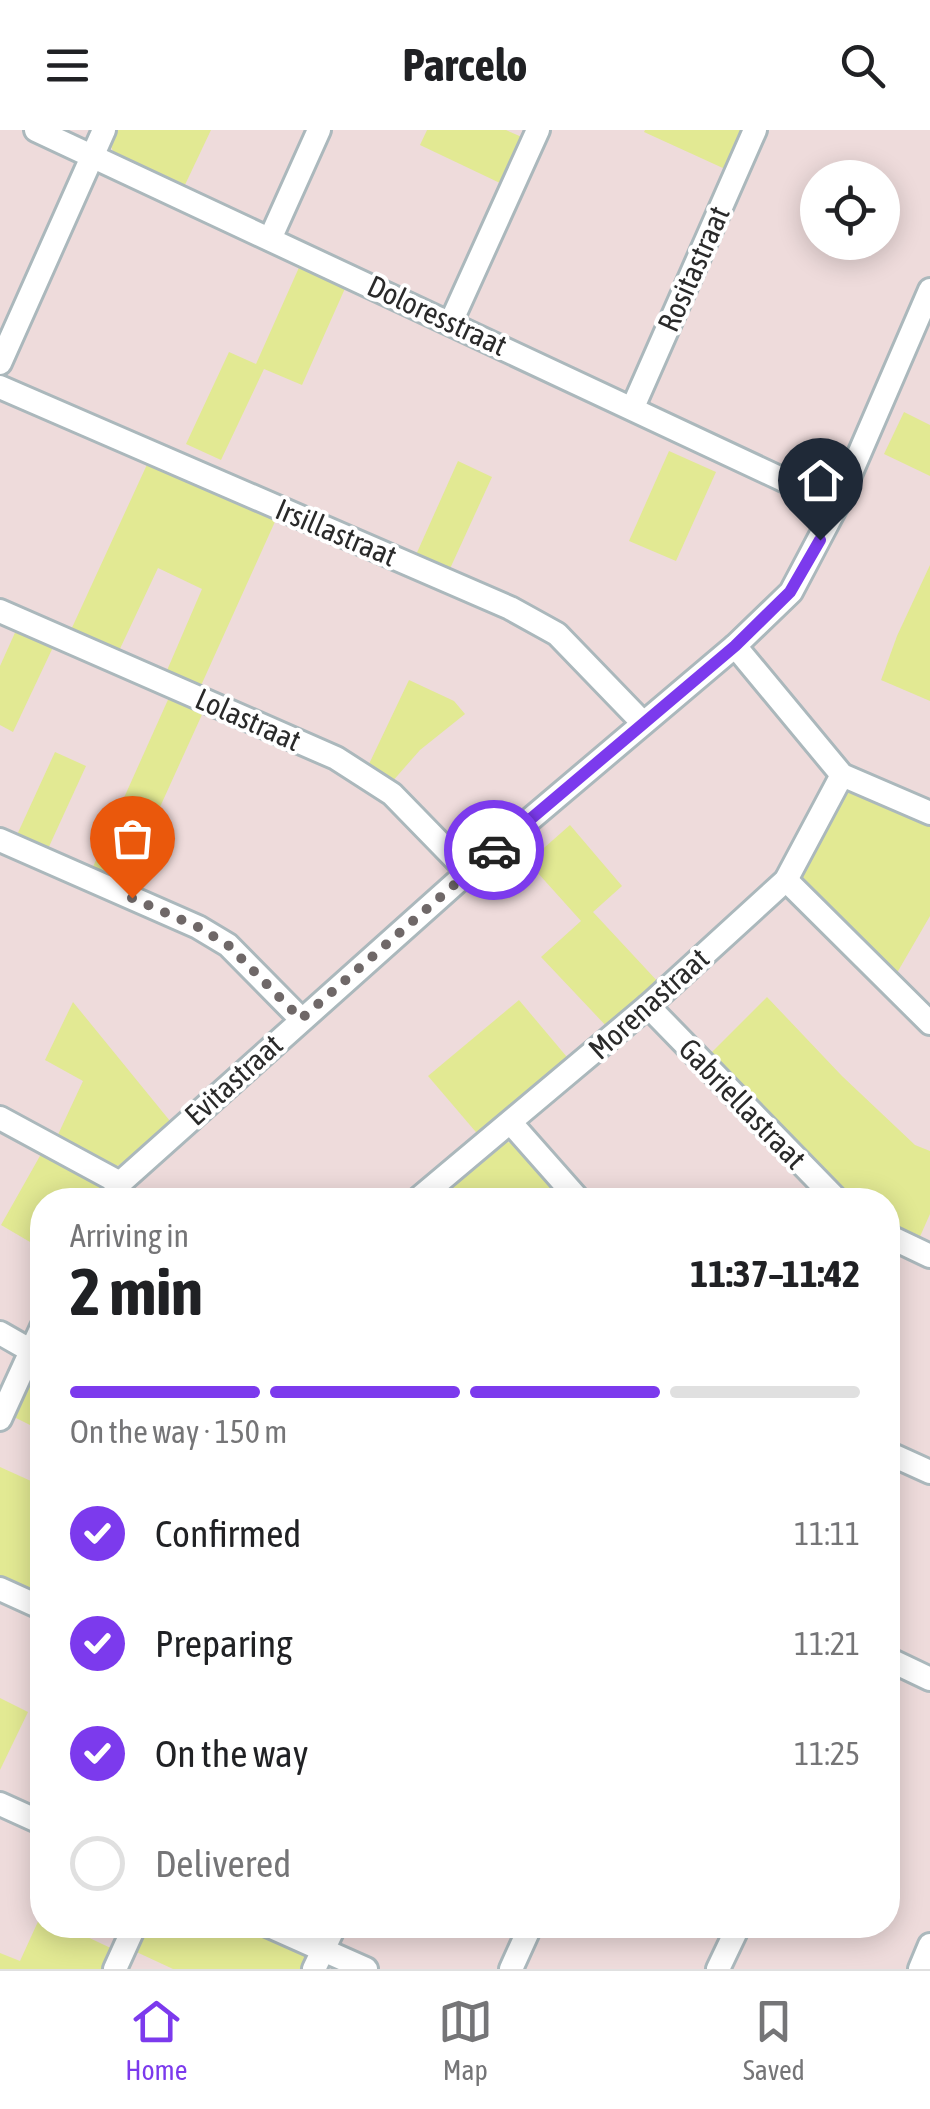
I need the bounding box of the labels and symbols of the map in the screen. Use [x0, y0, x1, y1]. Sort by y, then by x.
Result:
street label: Rositastraat [650, 201, 736, 336]
street label: Doloresstraat [362, 268, 512, 362]
pin [778, 438, 863, 541]
street label: Irsillastraat [271, 491, 402, 573]
street label: Lolastraat [190, 681, 306, 757]
pin [90, 796, 175, 899]
courier [444, 800, 544, 900]
street label: Morenastraat [582, 941, 715, 1066]
street label: Evitastraat [178, 1027, 289, 1132]
street label: Gabriellastraat [672, 1031, 813, 1175]

